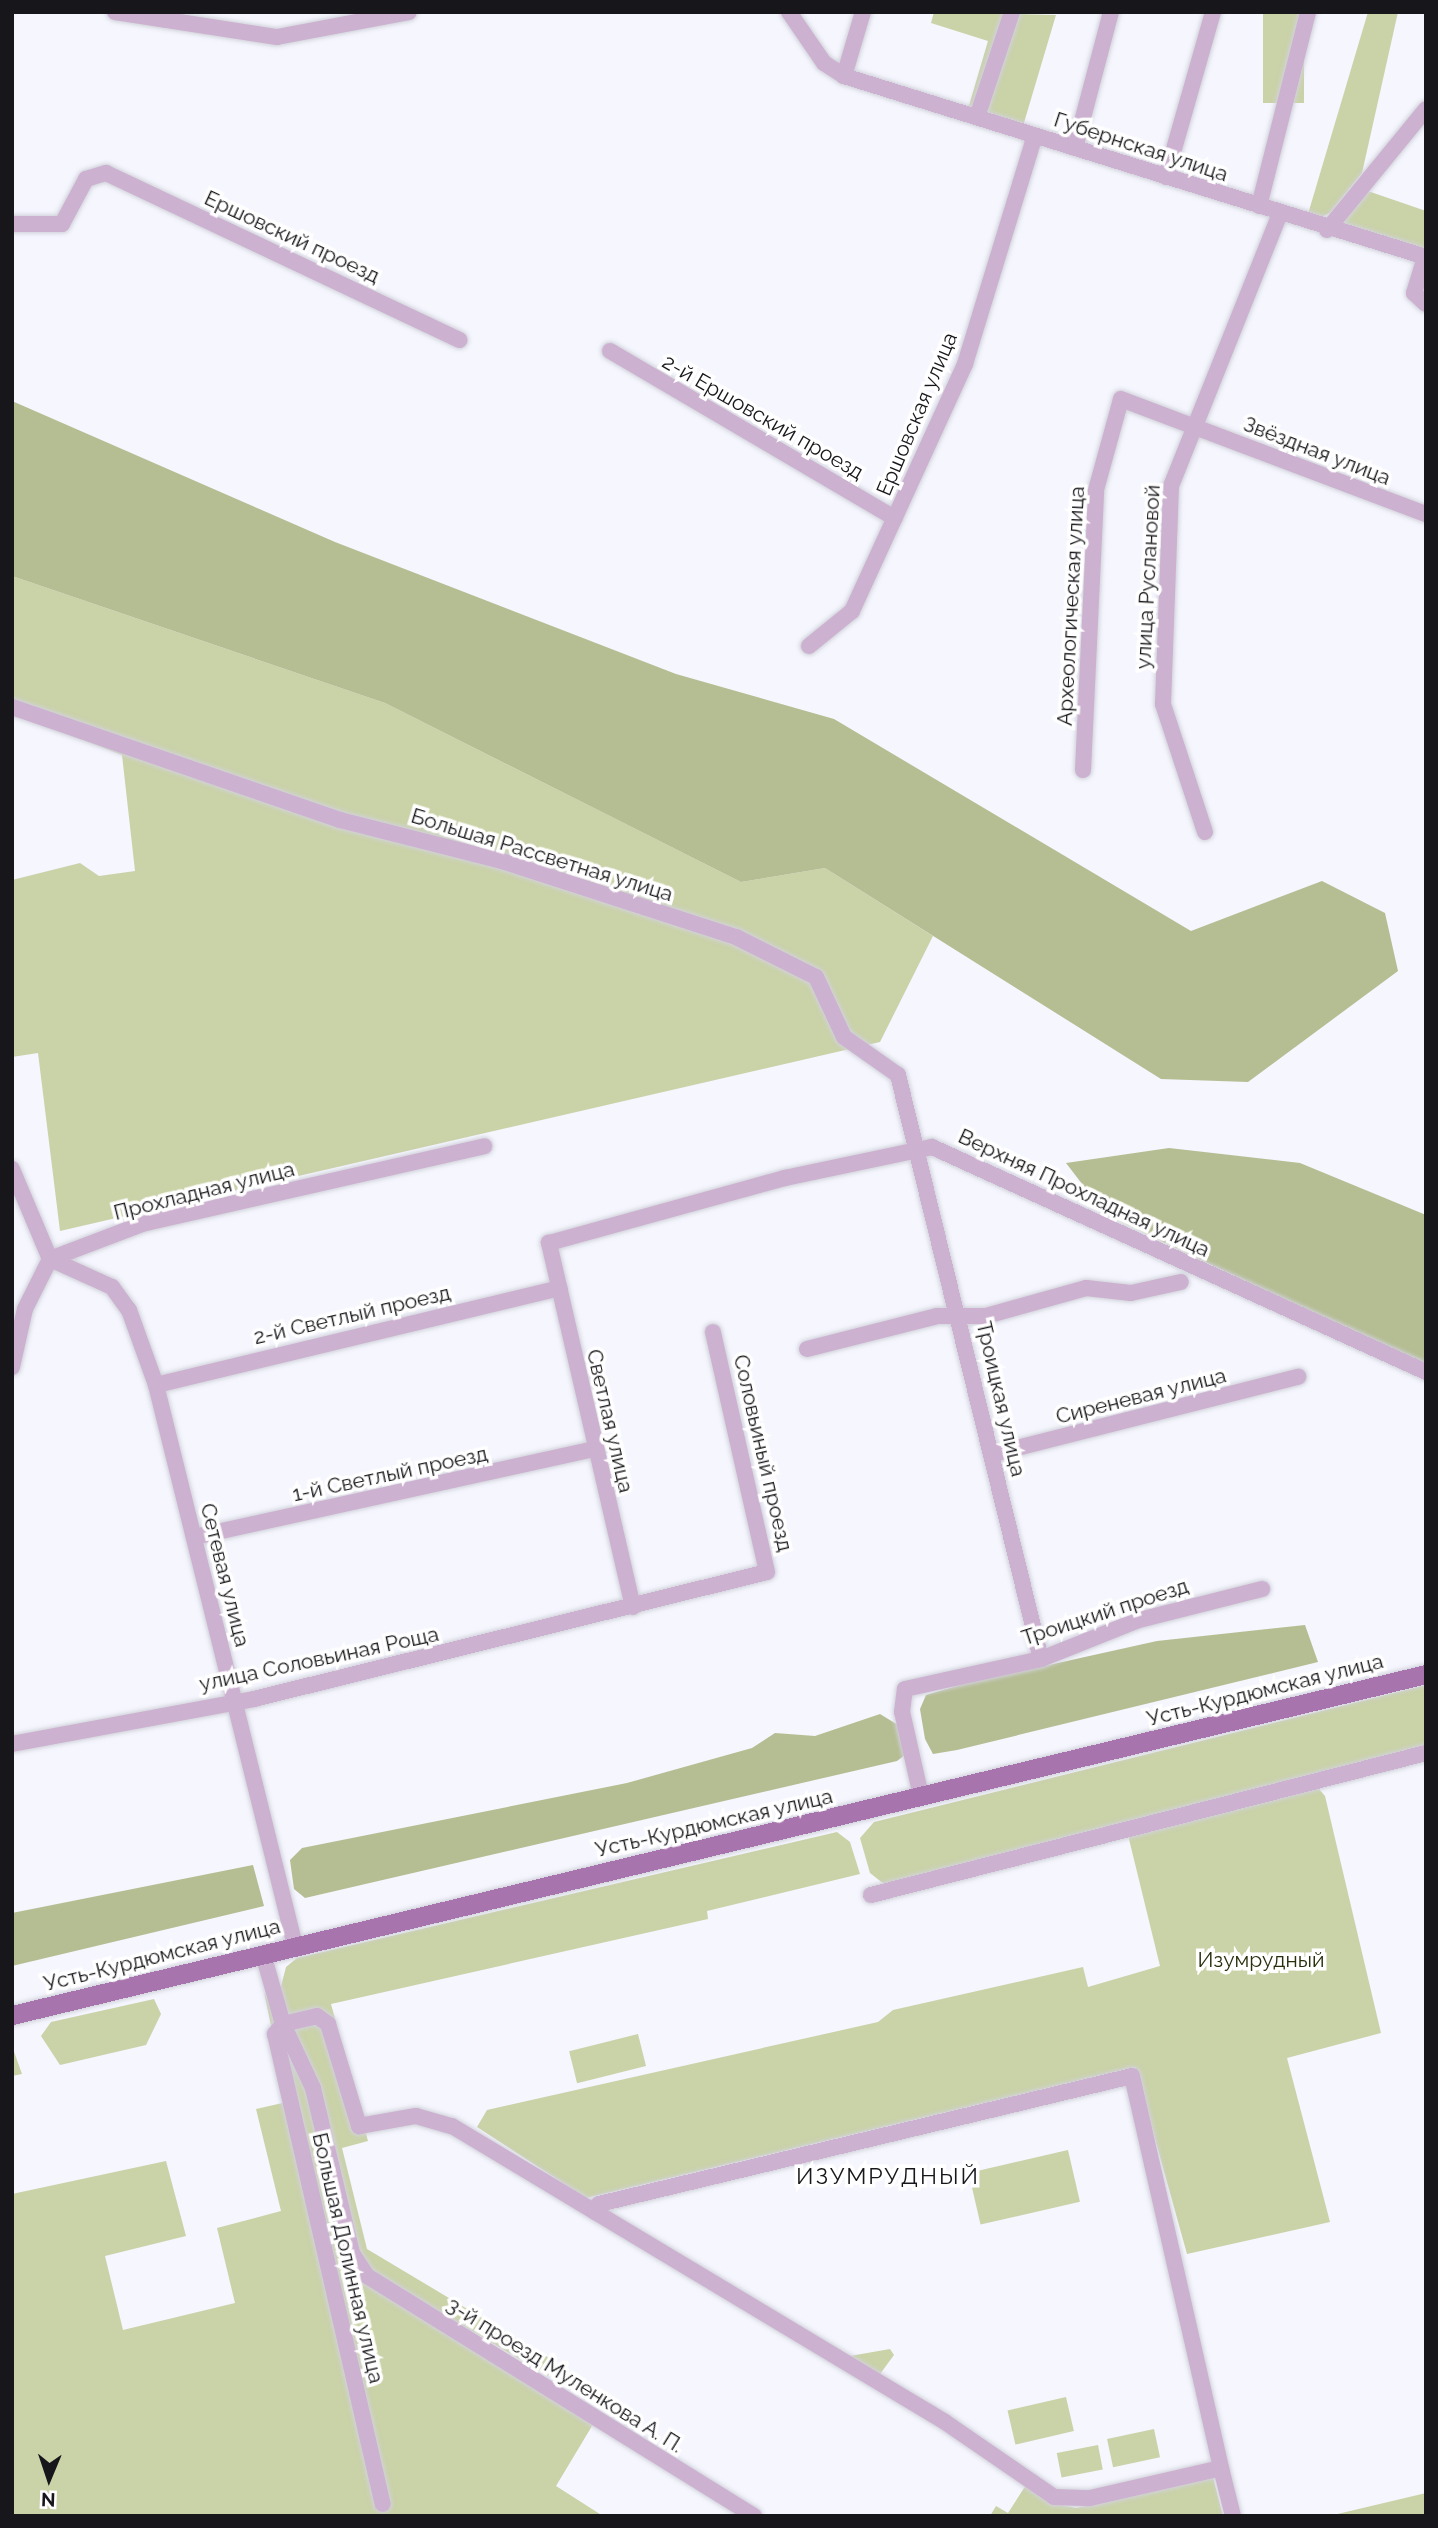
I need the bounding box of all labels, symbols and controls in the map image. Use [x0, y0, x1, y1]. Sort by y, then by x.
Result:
street label: Губернская улица [1051, 107, 1231, 187]
street label: Ершовский проезд [200, 185, 384, 289]
street label: Ершовская улица [871, 328, 963, 500]
street label: 2-й Ершовский проезд [658, 349, 868, 485]
street label: Звёздная улица [1240, 411, 1394, 491]
street label: улица Руслановой [1131, 484, 1165, 670]
street label: Археологическая улица [1052, 485, 1090, 727]
street label: Большая Рассветная улица [408, 803, 676, 907]
street label: Верхняя Прохладная улица [954, 1123, 1214, 1263]
street label: Прохладная улица [111, 1156, 297, 1226]
street label: 2-й Светлый проезд [251, 1280, 453, 1350]
street label: Троицкая улица [971, 1319, 1031, 1479]
street label: Светлая улица [581, 1347, 639, 1495]
street label: Соловьиный проезд [728, 1352, 798, 1554]
street label: Сиреневая улица [1053, 1363, 1229, 1429]
street label: 1-й Светлый проезд [290, 1441, 490, 1507]
street label: Сетевая улица [195, 1500, 255, 1650]
street label: Троицкий проезд [1018, 1573, 1192, 1651]
street label: улица Соловьиная Роща [197, 1621, 441, 1697]
street label: Усть-Курдюмская улица [1144, 1648, 1386, 1732]
street label: Усть-Курдюмская улица [593, 1783, 835, 1863]
street label: Усть-Курдюмская улица [41, 1913, 283, 1997]
park label: Изумрудный [1198, 1947, 1324, 1973]
street label: Большая Долинная улица [307, 2130, 389, 2386]
district label: ИЗУМРУДНЫЙ [797, 2162, 979, 2190]
street label: 3-й проезд Муленкова А. П. [442, 2292, 688, 2458]
north arrow [14, 2444, 84, 2514]
text: N [41, 2489, 56, 2511]

